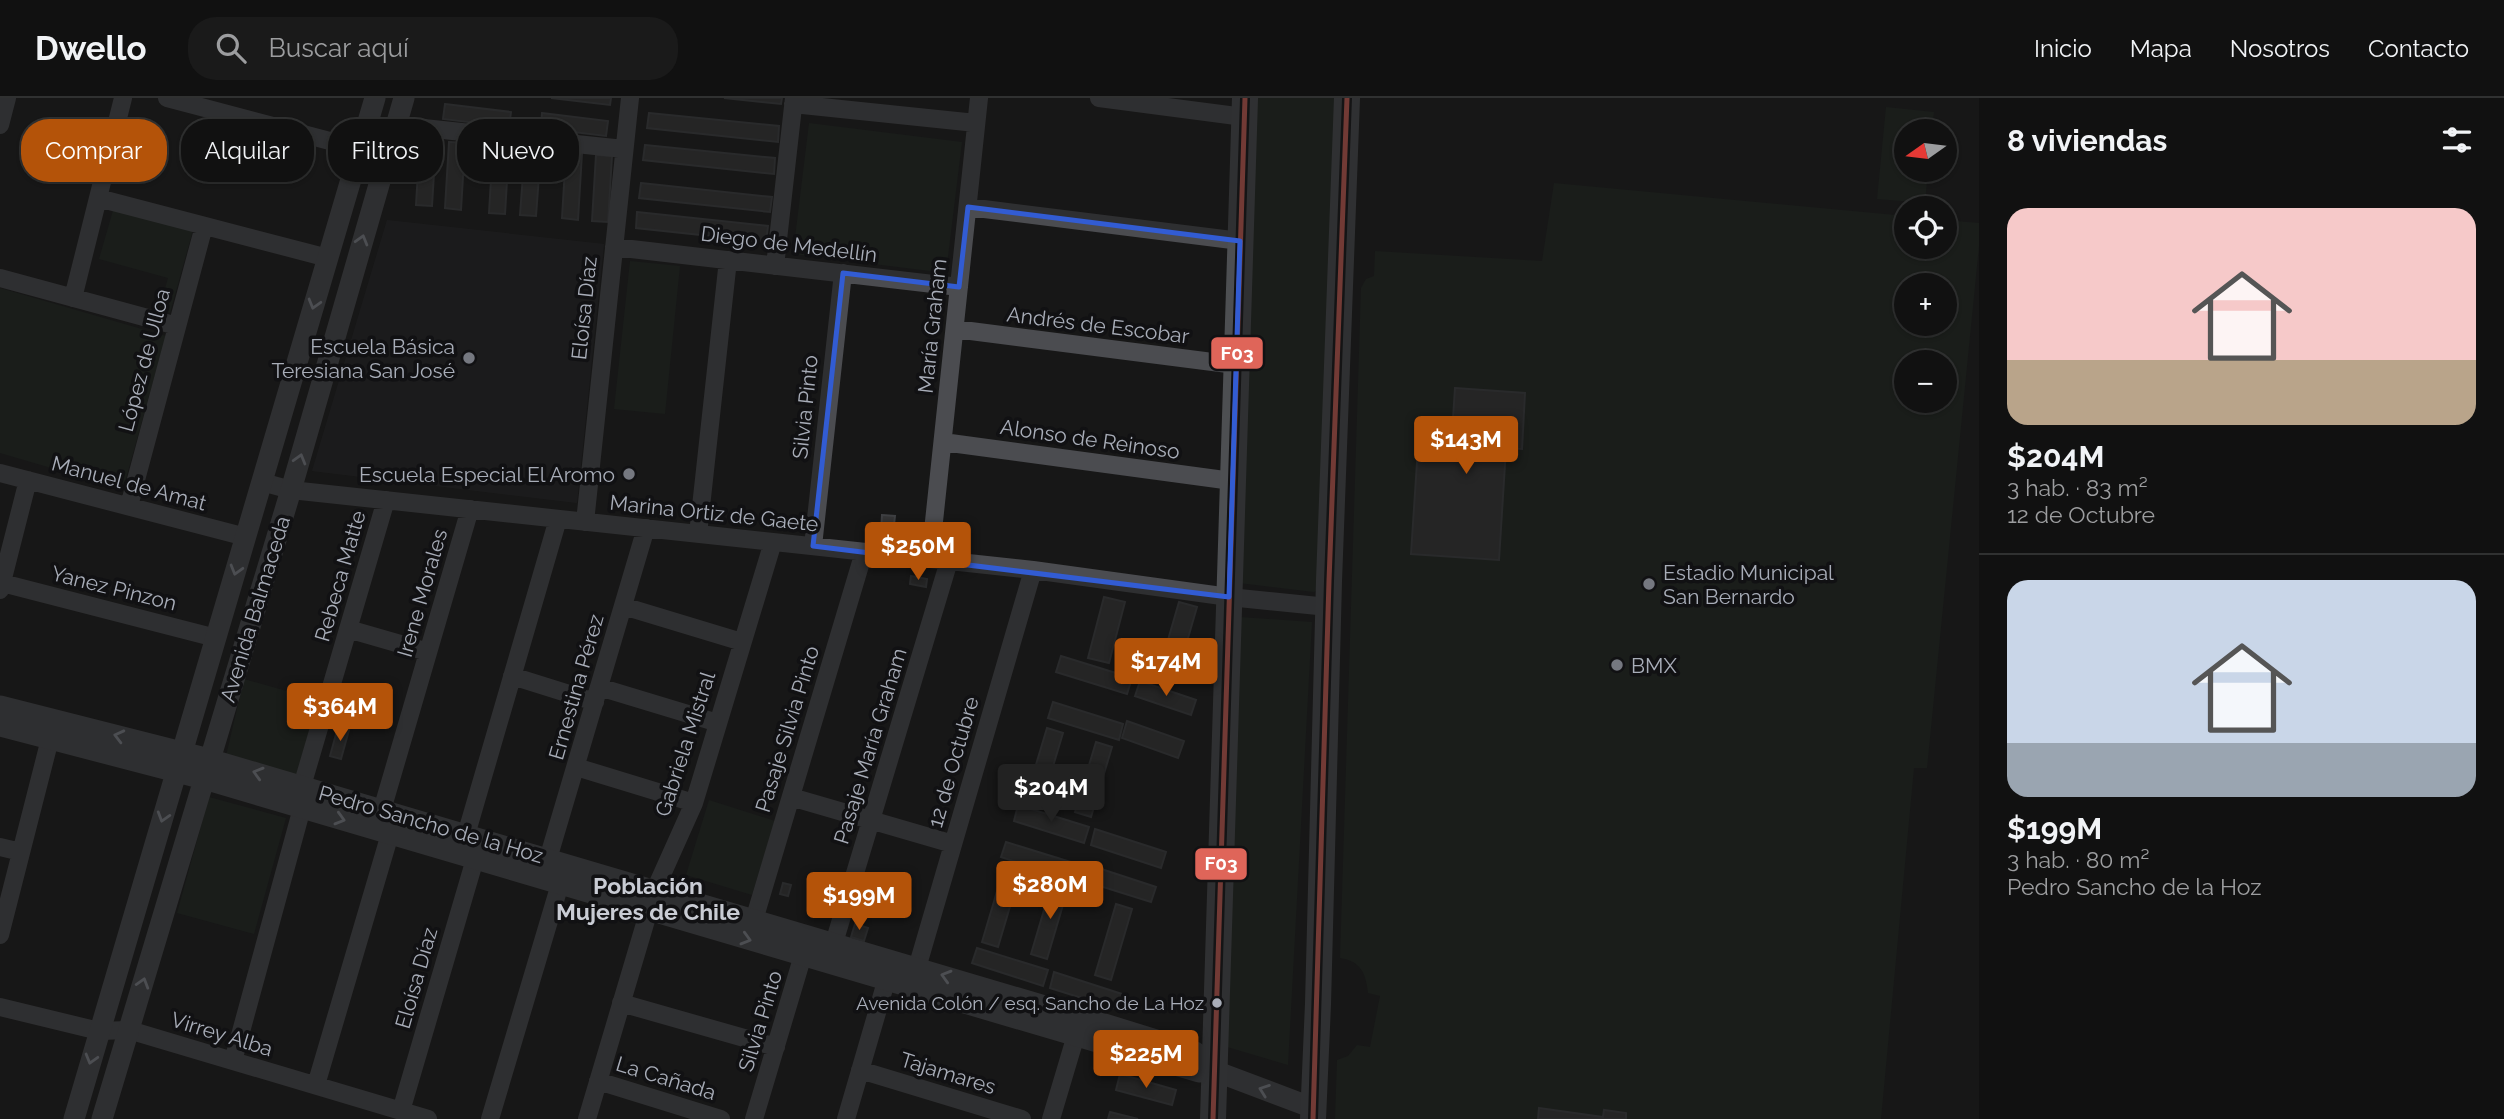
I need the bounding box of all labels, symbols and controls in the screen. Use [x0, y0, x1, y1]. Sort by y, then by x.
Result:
search box [188, 17, 678, 80]
text: Dwello [35, 29, 146, 68]
icon: search [212, 29, 250, 67]
text: Buscar aquí [268, 33, 409, 63]
text: Inicio [2034, 34, 2092, 63]
text: Mapa [2130, 34, 2192, 63]
text: Nosotros [2230, 34, 2330, 63]
text: Contacto [2368, 34, 2469, 63]
chip: Comprar [21, 119, 167, 182]
chip: Alquilar [181, 119, 314, 182]
chip: Filtros [328, 119, 443, 182]
chip: Nuevo [457, 119, 579, 182]
north arrow [1894, 119, 1956, 182]
map controls [1894, 119, 1957, 413]
icon: filters [2438, 121, 2476, 159]
text: 8 viviendas [2007, 123, 2167, 158]
button: locate [1894, 196, 1957, 259]
street label: Diego de Medellín [699, 221, 879, 267]
one-way arrow [354, 234, 369, 246]
icon: home [2179, 253, 2305, 379]
street label: Eloísa Díaz [566, 255, 602, 361]
street label: María Graham [912, 257, 952, 395]
button: + [1894, 273, 1957, 336]
street label: López de Ulloa [113, 286, 175, 434]
one-way arrow [308, 298, 323, 310]
street label: Andrés de Escobar [1005, 301, 1191, 349]
place label: Escuela Básica Teresiana San José [272, 334, 455, 383]
line badge: F03 [1210, 336, 1264, 370]
text: F03 [1220, 342, 1254, 364]
marker: Escuela Básica Teresiana San José [461, 350, 477, 366]
button: − [1894, 350, 1957, 413]
street label: Silvia Pinto [787, 354, 823, 460]
street label: Alonso de Reinoso [999, 414, 1181, 464]
pin: $143M [1417, 416, 1515, 476]
text: $143M [1430, 425, 1502, 452]
text: $204M [2007, 439, 2104, 474]
street label: Manuel de Amat [49, 450, 209, 516]
one-way arrow [291, 453, 306, 465]
place label: Escuela Especial El Aromo [359, 462, 615, 487]
marker: Escuela Especial El Aromo [621, 466, 637, 482]
text: 3 hab. · 83 m² [2007, 474, 2148, 501]
street label: Marina Ortiz de Gaete [608, 490, 820, 536]
text: 12 de Octubre [2007, 501, 2155, 528]
street label: Rebeca Matte [309, 508, 371, 644]
street label: Avenida Balmaceda [215, 513, 295, 705]
pin: $250M [869, 522, 967, 582]
street label: Irene Morales [392, 526, 452, 660]
text: $250M [881, 531, 955, 558]
street label: Yanez Pinzon [49, 560, 179, 616]
place label: Estadio Municipal San Bernardo [1663, 560, 1834, 609]
one-way arrow [229, 563, 244, 575]
marker: Estadio Municipal San Bernardo [1641, 576, 1657, 592]
street label: Ernestina Pérez [543, 611, 609, 763]
icon: home [2179, 625, 2305, 751]
pin: $174M [1117, 638, 1215, 698]
street label: Pasaje Silvia Pinto [750, 643, 824, 815]
street label: Pasaje María Graham [828, 645, 912, 847]
text: $174M [1131, 647, 1201, 674]
place label: BMX [1631, 653, 1677, 678]
marker: BMX [1609, 657, 1625, 673]
street label: Gabriela Mistral [650, 668, 720, 820]
pin: $364M [291, 684, 389, 743]
text: $364M [303, 692, 377, 719]
street label: 12 de Octubre [922, 694, 984, 830]
one-way arrow [113, 730, 125, 744]
pin: $204M [1002, 764, 1100, 824]
one-way arrow [252, 767, 264, 782]
text: $204M [1014, 773, 1088, 800]
street label: Pedro Sancho de la Hoz [316, 780, 546, 868]
one-way arrow [333, 810, 345, 825]
one-way arrow [156, 811, 171, 823]
text: $199M [2007, 811, 2102, 846]
text: 3 hab. · 80 m² [2007, 846, 2149, 873]
line badge: F03 [1194, 847, 1248, 881]
text: F03 [1204, 852, 1238, 874]
pin: $280M [1001, 862, 1099, 921]
text: $280M [1012, 870, 1088, 897]
district label: Población Mujeres de Chile [556, 872, 740, 925]
pin: $199M [810, 872, 908, 932]
text: Pedro Sancho de la Hoz [2007, 873, 2262, 900]
text: $199M [823, 881, 895, 908]
street label: Eloísa Díaz [390, 925, 442, 1031]
one-way arrow [740, 930, 752, 945]
street label: Silvia Pinto [733, 967, 787, 1075]
one-way arrow [940, 970, 952, 985]
one-way arrow [134, 978, 149, 990]
place label: Avenida Colón / esq. Sancho de La Hoz [856, 992, 1204, 1014]
marker: Avenida Colón / esq. Sancho de La Hoz [1210, 996, 1224, 1010]
street label: Virrey Alba [168, 1007, 276, 1061]
pin: $225M [1097, 1030, 1195, 1090]
text: $225M [1109, 1039, 1183, 1066]
street label: Tajamares [897, 1047, 999, 1099]
street label: La Cañada [613, 1051, 719, 1105]
one-way arrow [85, 1052, 100, 1064]
one-way arrow [1258, 1084, 1270, 1098]

